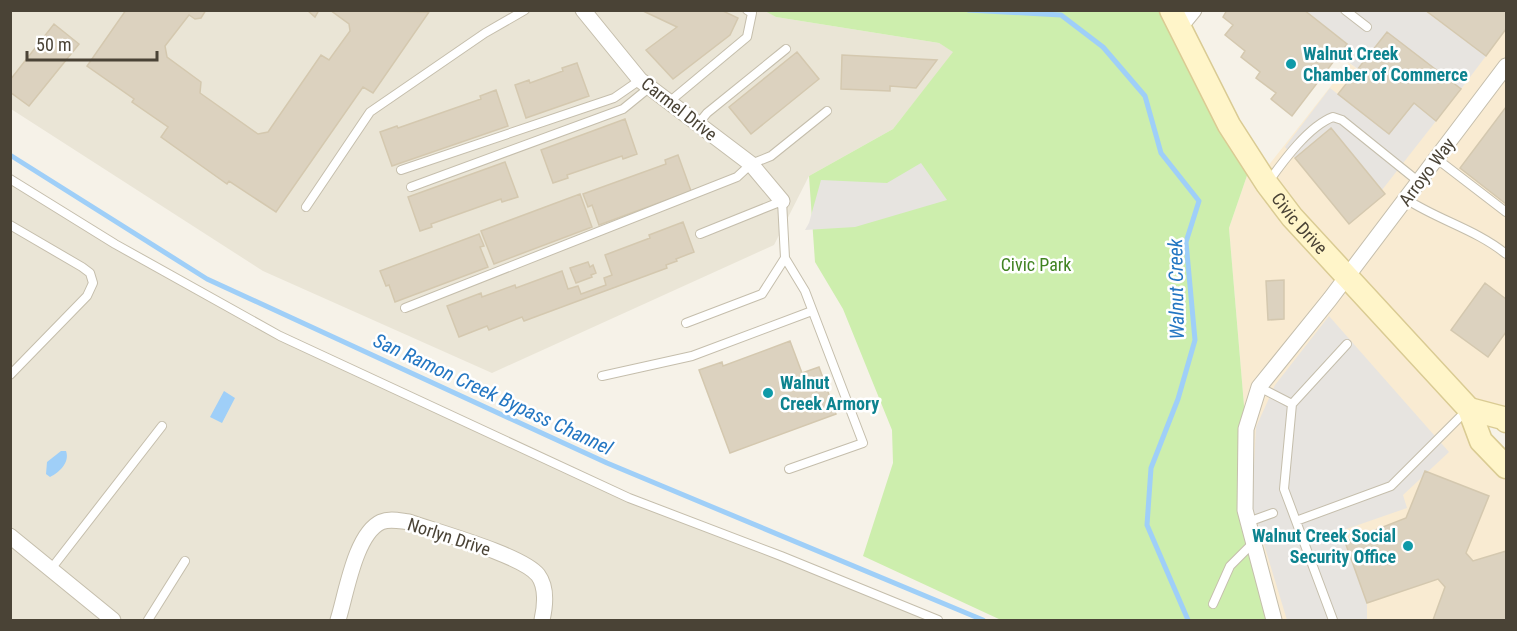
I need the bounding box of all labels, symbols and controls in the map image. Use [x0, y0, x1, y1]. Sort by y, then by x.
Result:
scale bar [27, 24, 158, 62]
text: 50 m [36, 34, 71, 55]
place label: Walnut Creek Chamber of Commerce [1303, 43, 1468, 85]
marker: Walnut Creek Chamber of Commerce [1284, 57, 1298, 71]
street label: Carmel Drive [637, 72, 721, 145]
street label: Arroyo Way [1394, 133, 1459, 210]
street label: Civic Drive [1267, 188, 1332, 258]
water label: Walnut Creek [1163, 237, 1189, 340]
park label: Civic Park [1001, 254, 1071, 275]
water label: San Ramon Creek Bypass Channel [370, 328, 617, 460]
place label: Walnut Creek Armory [780, 372, 879, 414]
marker: Walnut Creek Armory [761, 386, 775, 400]
street label: Norlyn Drive [405, 513, 493, 560]
place label: Walnut Creek Social Security Office [1252, 525, 1396, 567]
marker: Walnut Creek Social Security Office [1401, 539, 1415, 553]

